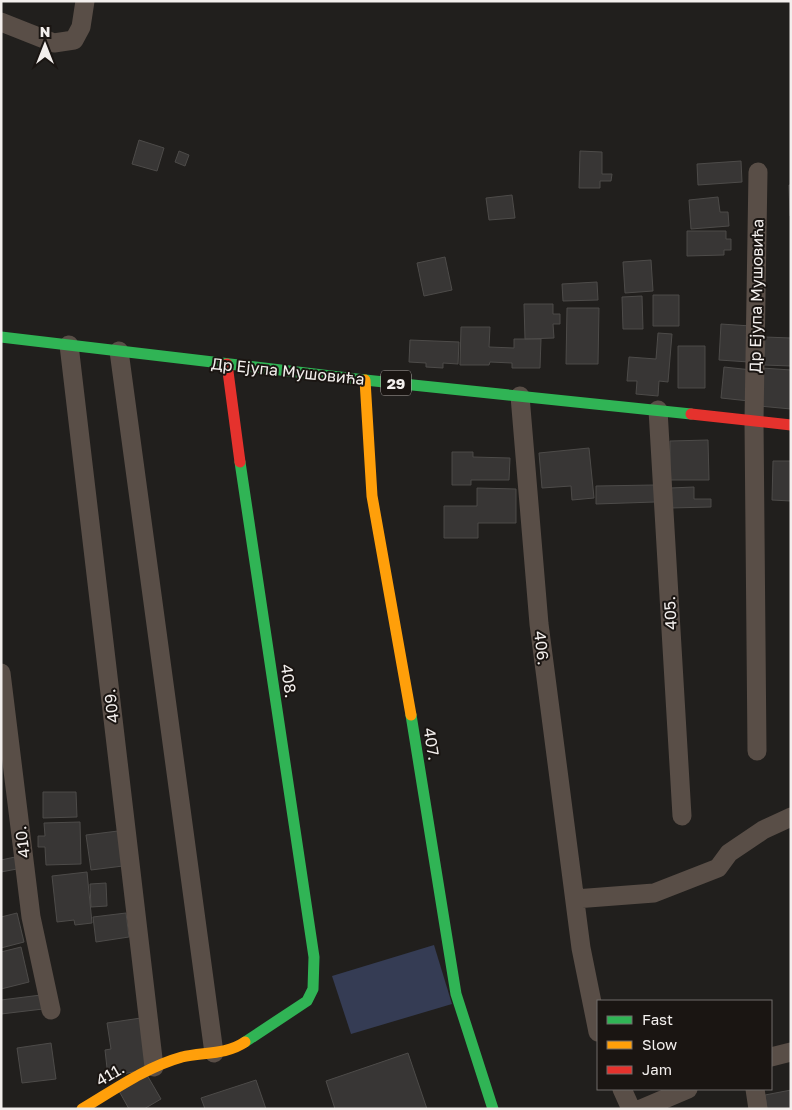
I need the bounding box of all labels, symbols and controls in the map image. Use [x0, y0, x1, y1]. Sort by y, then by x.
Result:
north arrow [20, 20, 70, 70]
text: N [40, 23, 50, 40]
street label: Др Ејупа Мушовића [745, 219, 767, 373]
street label: Др Ејупа Мушовића [210, 353, 366, 389]
road number: 29 [381, 370, 411, 396]
street label: 405. [659, 596, 681, 630]
street label: 406. [530, 630, 554, 666]
street label: 408. [277, 663, 301, 699]
street label: 409. [99, 688, 123, 724]
street label: 407. [420, 726, 444, 762]
street label: 410. [10, 825, 34, 859]
legend [597, 1000, 772, 1090]
text: Fast [642, 1010, 673, 1028]
text: Slow [642, 1035, 677, 1053]
street label: 411. [92, 1058, 128, 1090]
text: Jam [642, 1060, 672, 1078]

